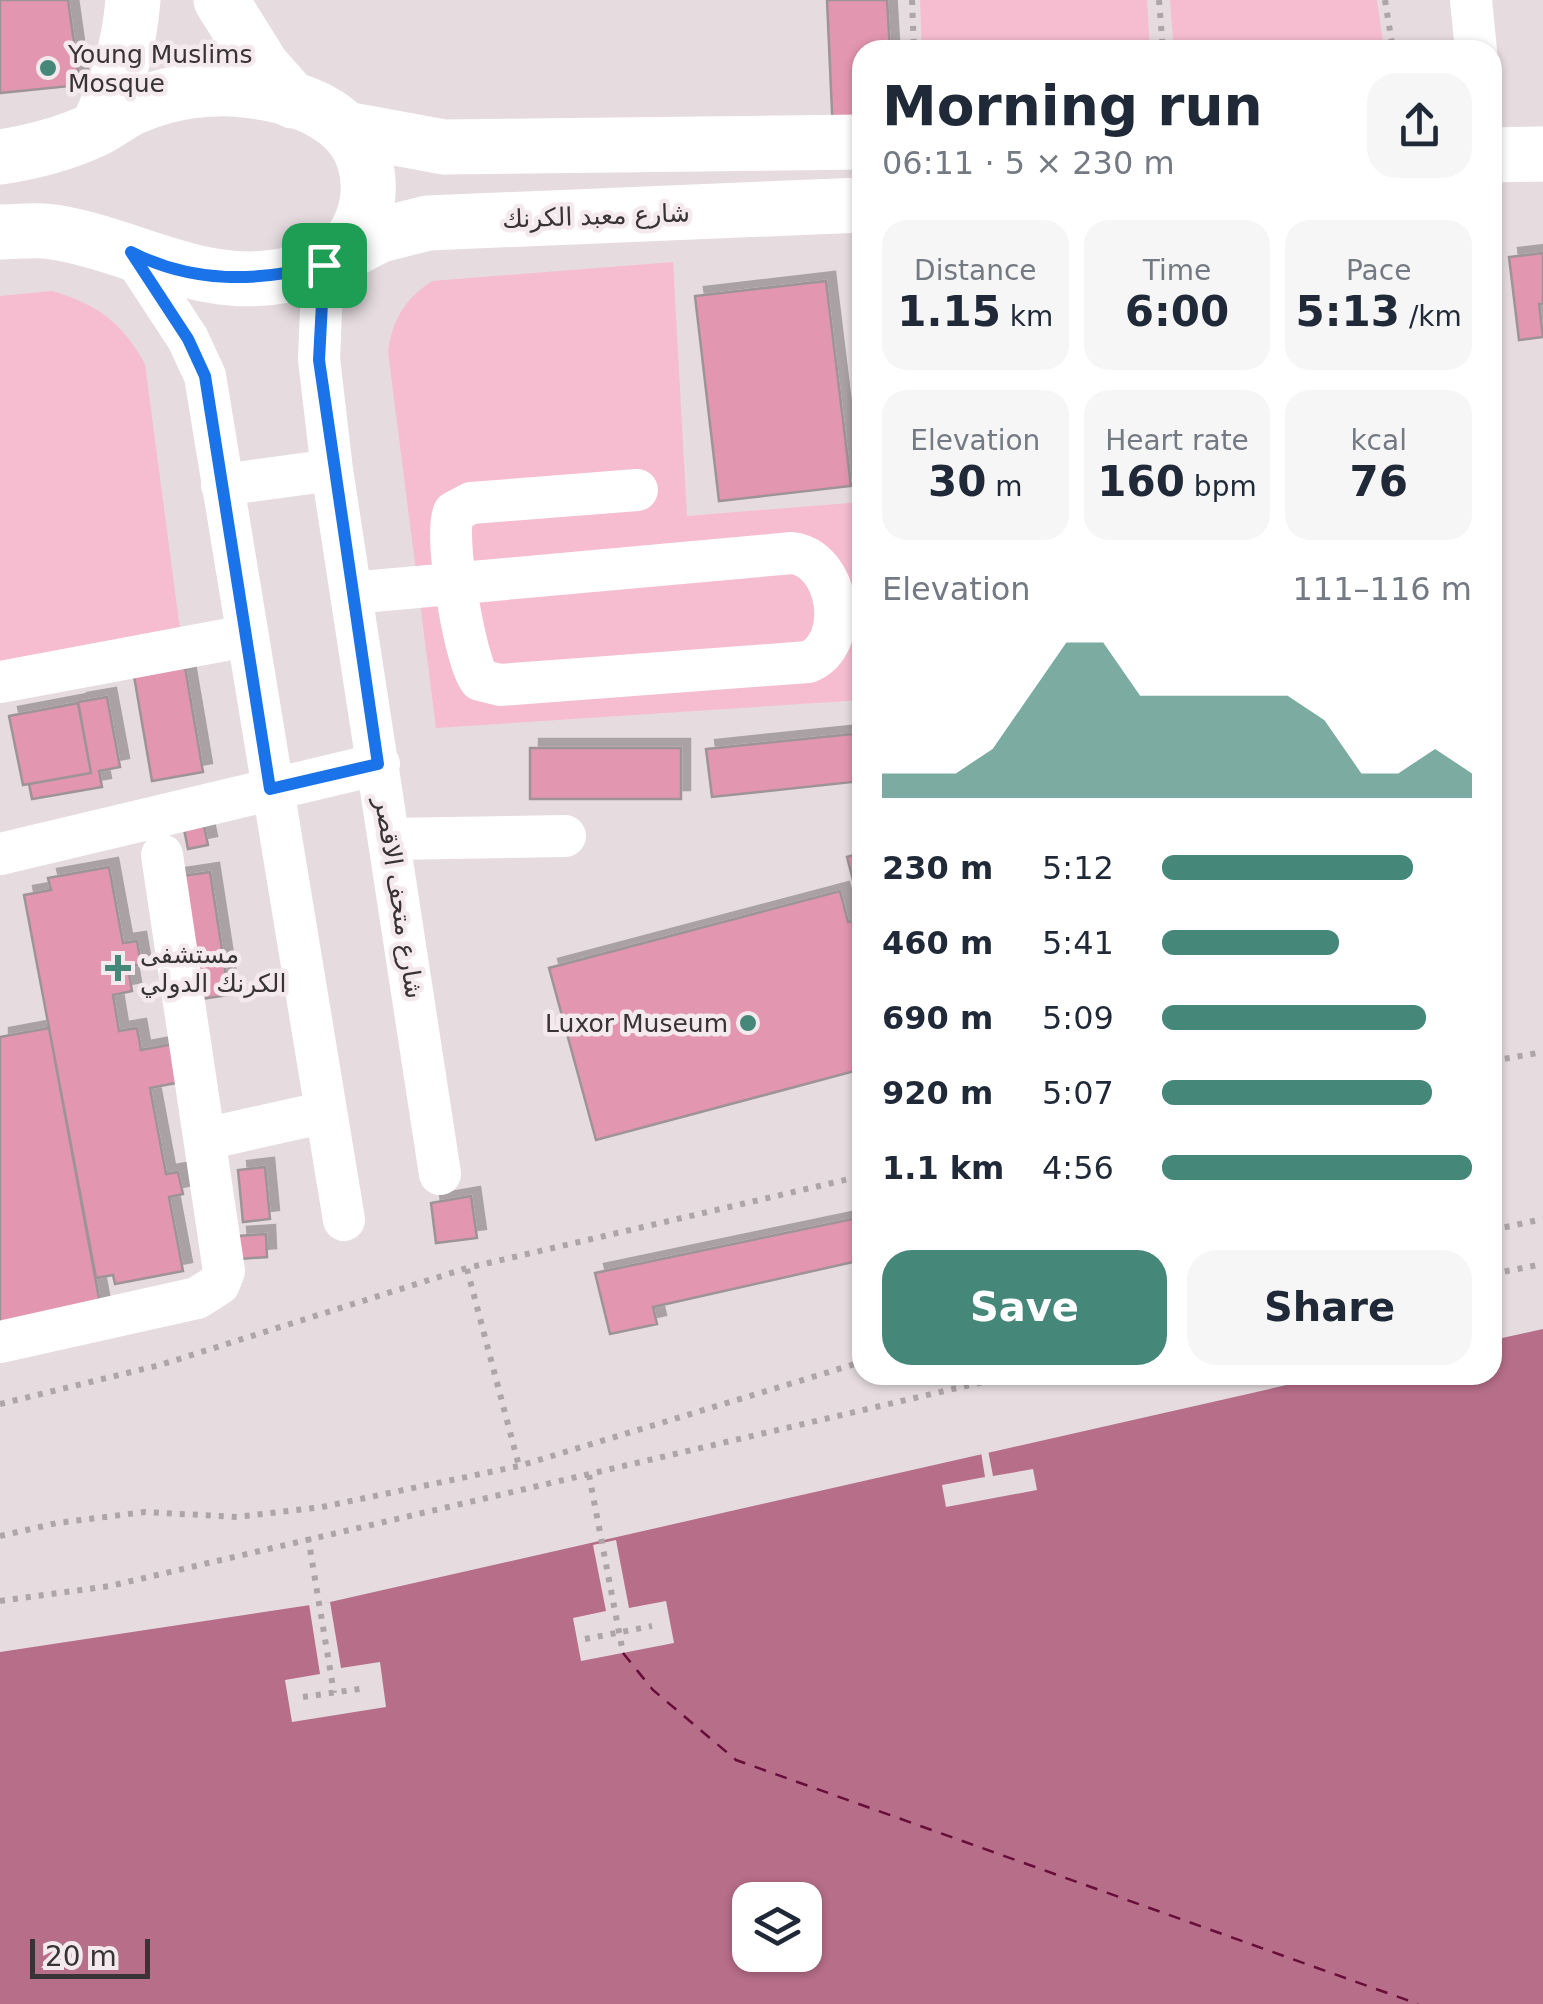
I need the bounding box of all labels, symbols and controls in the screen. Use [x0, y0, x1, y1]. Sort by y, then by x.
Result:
place label: Young Muslims Mosque [67, 40, 252, 98]
marker: Young Muslims Mosque [37, 57, 59, 79]
button: share [1367, 73, 1472, 178]
text: Morning run [882, 74, 1263, 138]
text: 06:11 · 5 × 230 m [882, 144, 1175, 182]
street label: شارع معبد الكرنك [502, 198, 690, 234]
pin [282, 223, 367, 308]
icon: arrive [297, 238, 352, 293]
text: Distance [914, 254, 1037, 287]
text: Time [1143, 254, 1211, 287]
text: Pace [1346, 254, 1411, 287]
text: 1.15 [897, 287, 1001, 336]
text: 6:00 [1125, 287, 1229, 336]
text: 5:13 [1296, 287, 1400, 336]
text: km [1001, 300, 1053, 333]
text: /km [1400, 300, 1462, 333]
text: Elevation [910, 424, 1040, 457]
text: Heart rate [1105, 424, 1249, 457]
text: kcal [1350, 424, 1407, 457]
text: 30 [928, 457, 986, 506]
text: 160 [1097, 457, 1185, 506]
text: 76 [1349, 457, 1408, 506]
text: m [986, 470, 1023, 503]
text: bpm [1185, 470, 1257, 503]
text: Elevation [882, 570, 1031, 608]
text: 111–116 m [1293, 570, 1472, 608]
street label: شارع متحف الاقصر [368, 793, 429, 1001]
text: 230 m [882, 849, 993, 887]
text: 5:12 [1042, 849, 1114, 887]
text: 460 m [882, 924, 993, 962]
text: 5:41 [1042, 924, 1114, 962]
place label: مستشفى الكرنك الدولي [140, 940, 286, 999]
marker: مستشفى الكرنك الدولي [105, 955, 131, 981]
text: 690 m [882, 999, 993, 1037]
text: 5:09 [1042, 999, 1114, 1037]
place label: Luxor Museum [545, 1009, 728, 1038]
marker: Luxor Museum [737, 1012, 759, 1034]
text: 920 m [882, 1074, 993, 1112]
text: 5:07 [1042, 1074, 1114, 1112]
text: 1.1 km [882, 1149, 1004, 1187]
text: 4:56 [1042, 1149, 1114, 1187]
button: Save [882, 1250, 1167, 1365]
button: Share [1187, 1250, 1472, 1365]
map controls [732, 1882, 822, 1972]
button: layers [732, 1882, 822, 1972]
scale bar [30, 1934, 150, 1978]
text: 20 m [45, 1940, 117, 1973]

